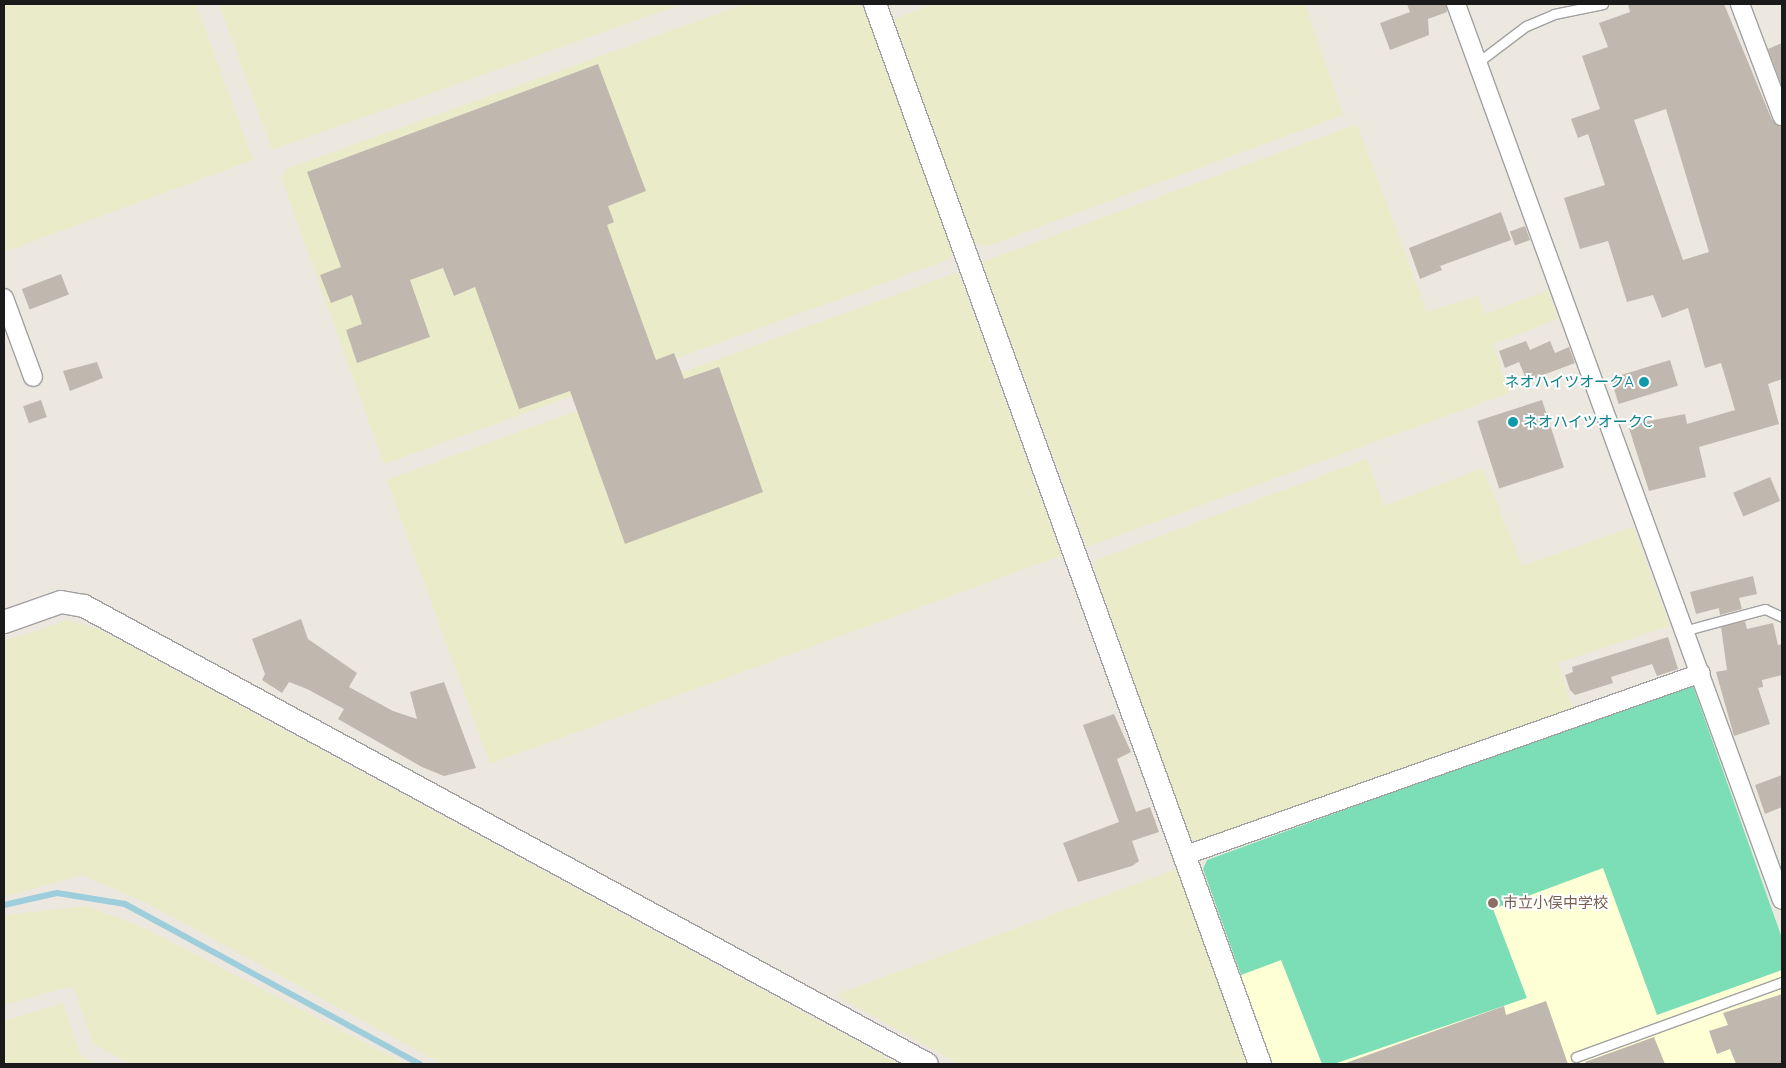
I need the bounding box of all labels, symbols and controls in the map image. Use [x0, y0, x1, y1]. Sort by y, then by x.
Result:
place label: ネオハイツオークA [1504, 373, 1634, 391]
marker: ネオハイツオークA [1638, 376, 1650, 388]
place label: ネオハイツオークC [1523, 413, 1653, 431]
marker: ネオハイツオークC [1507, 416, 1519, 428]
place label: 市立小俣中学校 [1503, 894, 1608, 912]
marker: 市立小俣中学校 [1487, 897, 1499, 909]

